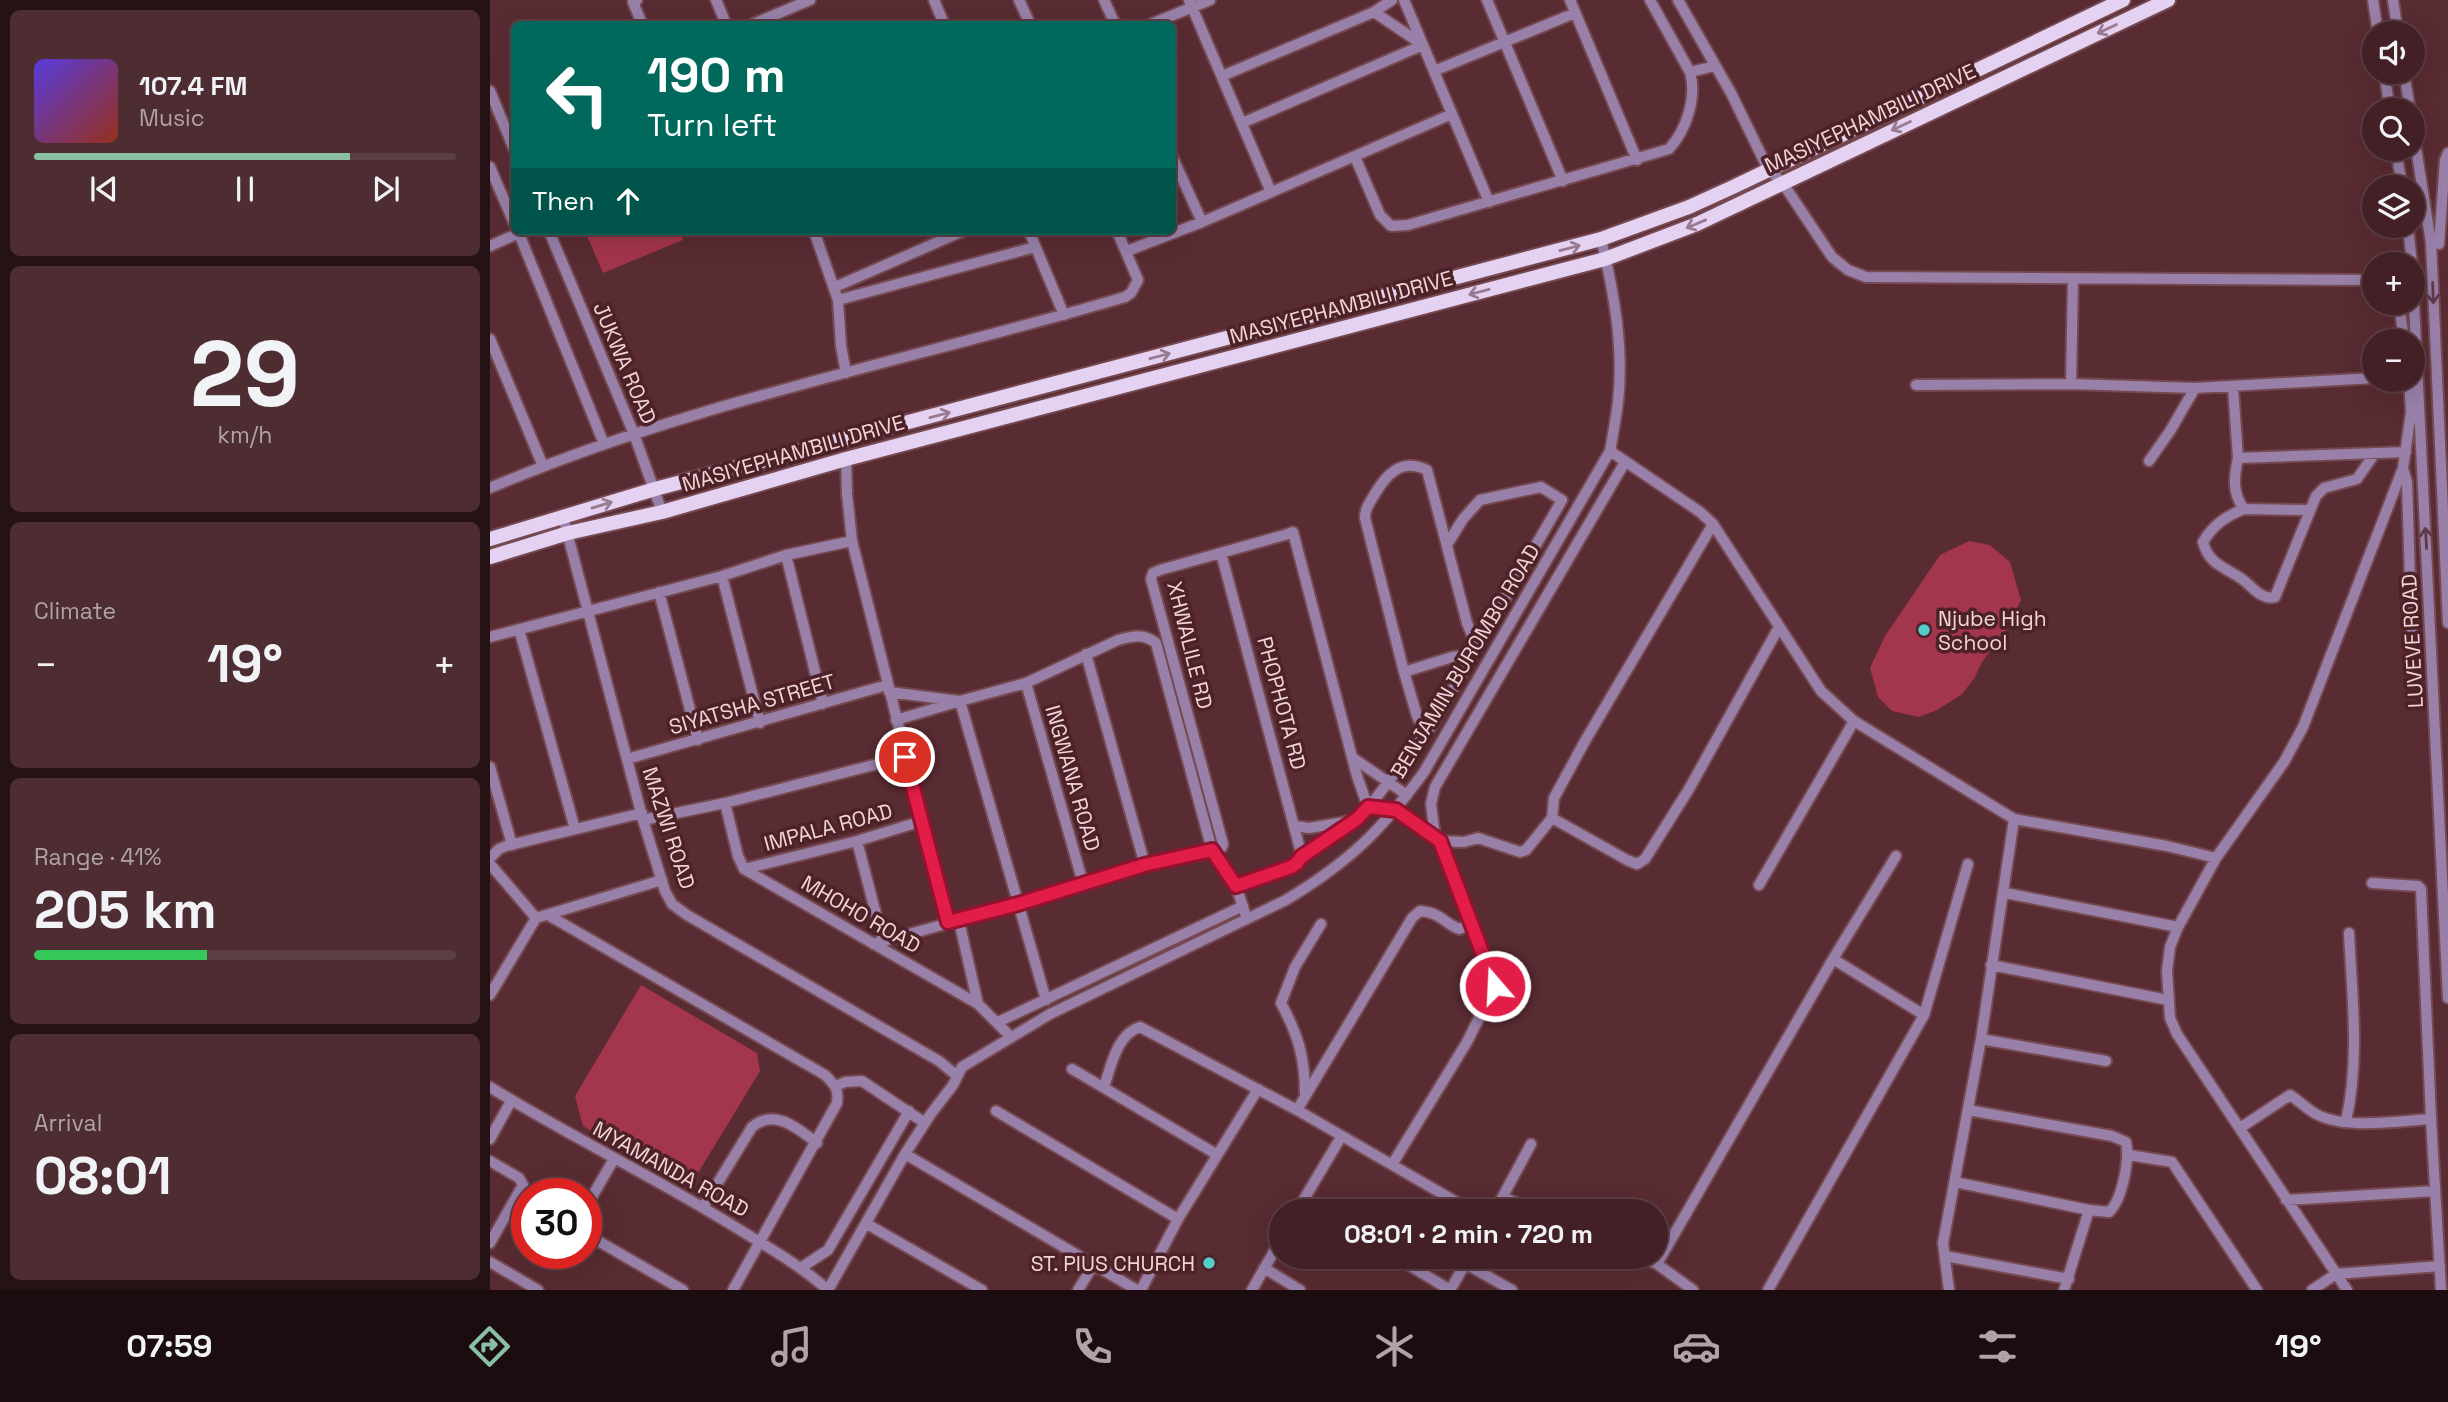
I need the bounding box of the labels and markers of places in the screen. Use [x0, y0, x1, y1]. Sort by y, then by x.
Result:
place label: Njube High School [1938, 605, 2047, 656]
marker: Njube High School [1916, 622, 1932, 638]
pin [875, 727, 935, 787]
place label: ST. PIUS CHURCH [1031, 1250, 1195, 1277]
marker: ST. PIUS CHURCH [1201, 1255, 1217, 1271]

